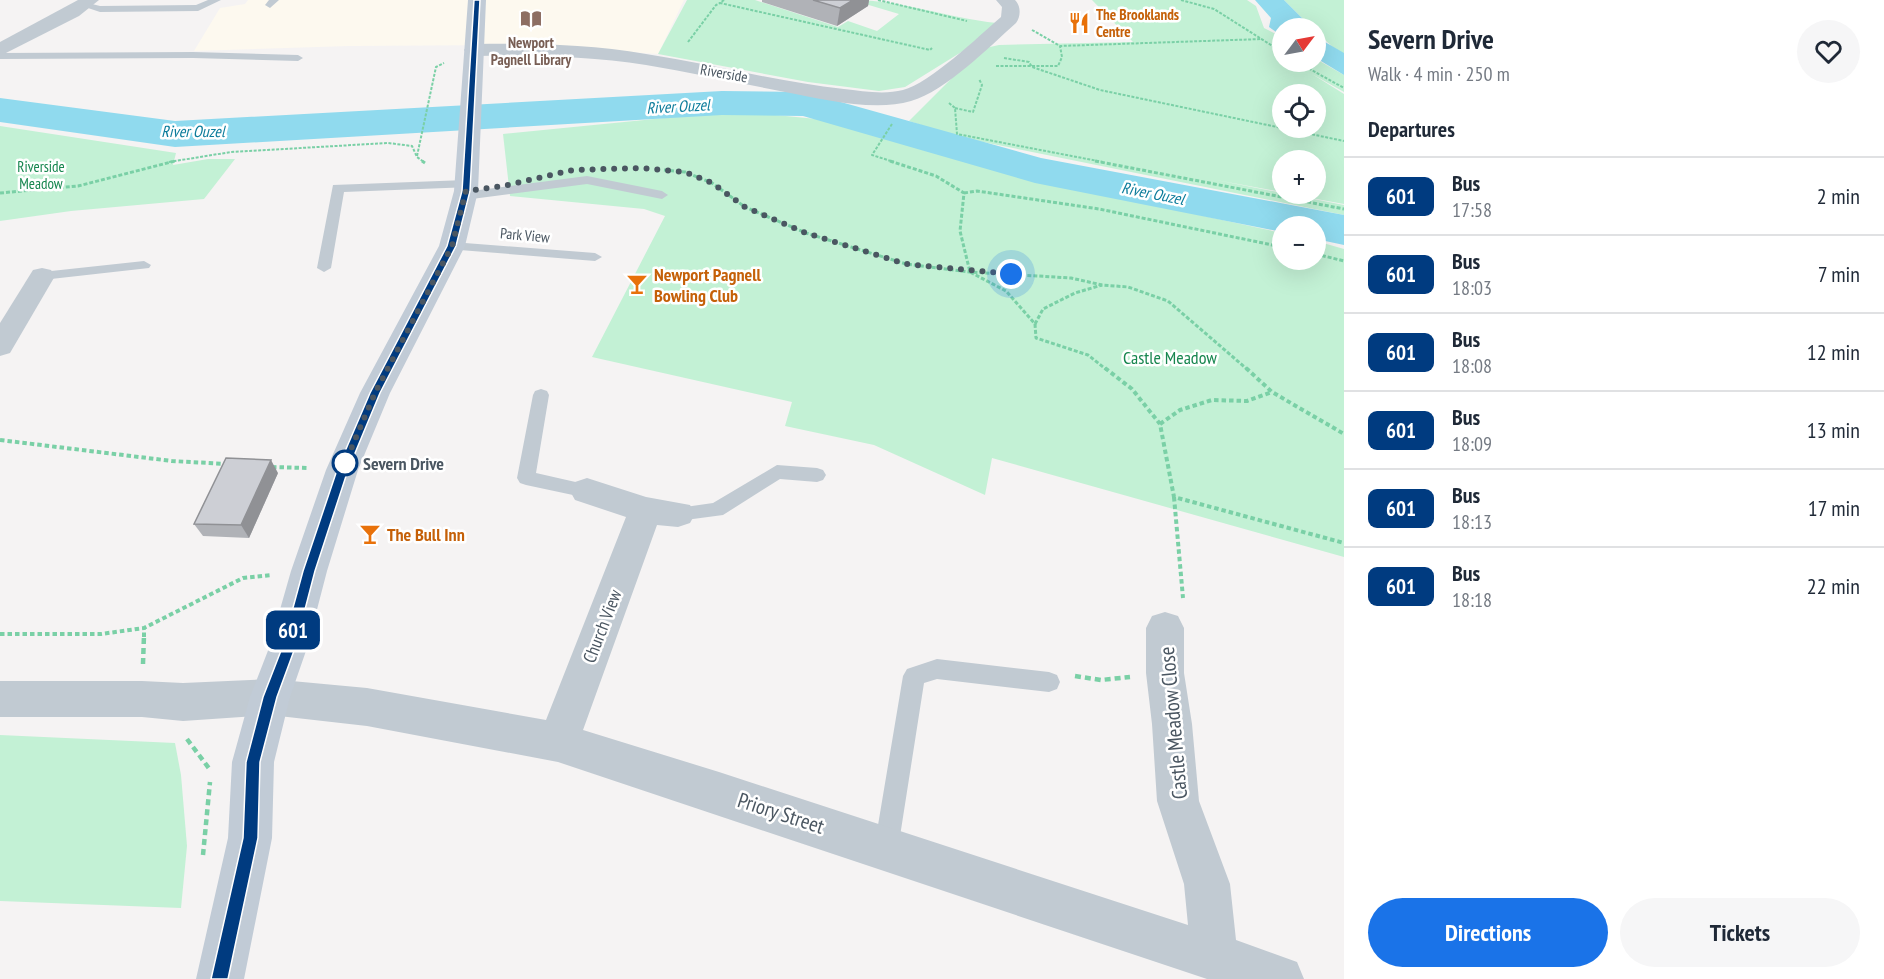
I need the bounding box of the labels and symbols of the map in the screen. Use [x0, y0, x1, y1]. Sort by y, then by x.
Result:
place label: The Brooklands Centre [1096, 5, 1179, 41]
library icon: Newport Pagnell Library [519, 7, 543, 31]
restaurant icon: The Brooklands Centre [1067, 11, 1091, 35]
north arrow [1272, 18, 1326, 72]
place label: Newport Pagnell Library [491, 33, 572, 69]
street label: Riverside [699, 60, 749, 86]
water label: River Ouzel [646, 94, 711, 118]
water label: River Ouzel [161, 121, 226, 141]
park label: Riverside Meadow [17, 157, 65, 193]
water label: River Ouzel [1120, 177, 1187, 209]
street label: Park View [499, 223, 551, 247]
your location [996, 259, 1026, 289]
place label: Newport Pagnell Bowling Club [654, 263, 762, 307]
bar icon: Newport Pagnell Bowling Club [625, 272, 649, 296]
park label: Castle Meadow [1123, 346, 1217, 369]
marker: Severn Drive [332, 450, 358, 476]
place label: Severn Drive [363, 452, 444, 475]
bar icon: The Bull Inn [358, 522, 382, 546]
place label: The Bull Inn [387, 523, 465, 546]
street label: Church View [578, 586, 627, 666]
line badge: 601 [258, 610, 328, 650]
street label: Castle Meadow Close [1153, 646, 1193, 800]
street label: Priory Street [734, 786, 828, 840]

